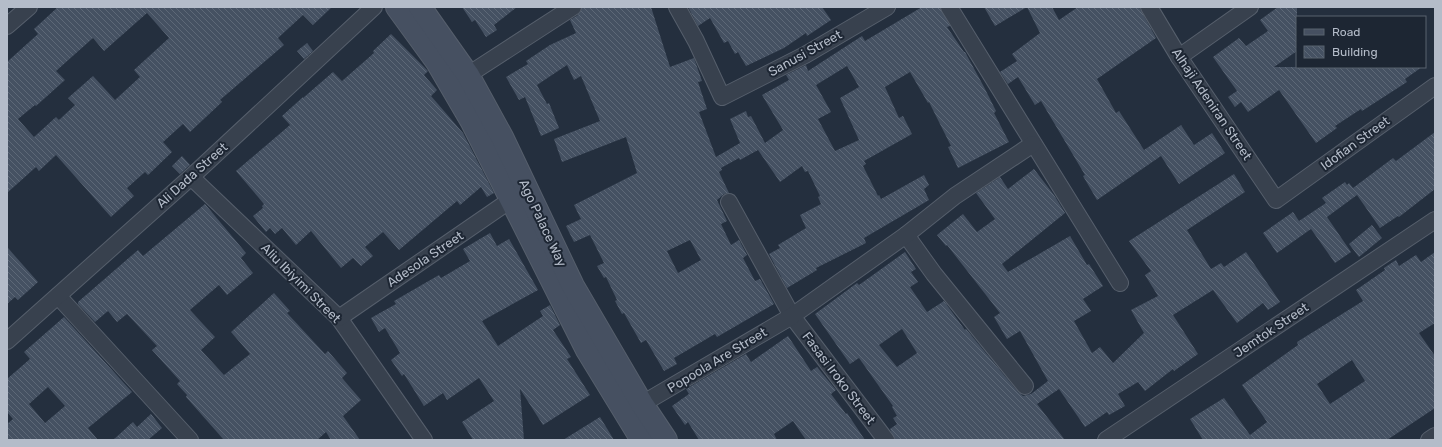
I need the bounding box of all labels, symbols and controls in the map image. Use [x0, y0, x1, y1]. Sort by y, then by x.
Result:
legend [1296, 16, 1426, 68]
text: Road [1332, 25, 1360, 39]
street label: Sanusi Street [766, 27, 844, 79]
street label: Alhaji Adeniran Street [1169, 45, 1255, 163]
text: Building [1332, 45, 1378, 59]
street label: Idofian Street [1318, 113, 1392, 173]
street label: Ali Dada Street [154, 139, 230, 211]
street label: Ago Palace Way [515, 177, 570, 269]
street label: Adesola Street [384, 228, 466, 290]
street label: Aliu Ibiyimi Street [258, 240, 344, 326]
street label: Jemtok Street [1231, 299, 1311, 361]
street label: Popoola Are Street [665, 324, 769, 396]
street label: Fasasi Iroko Street [799, 329, 879, 427]

